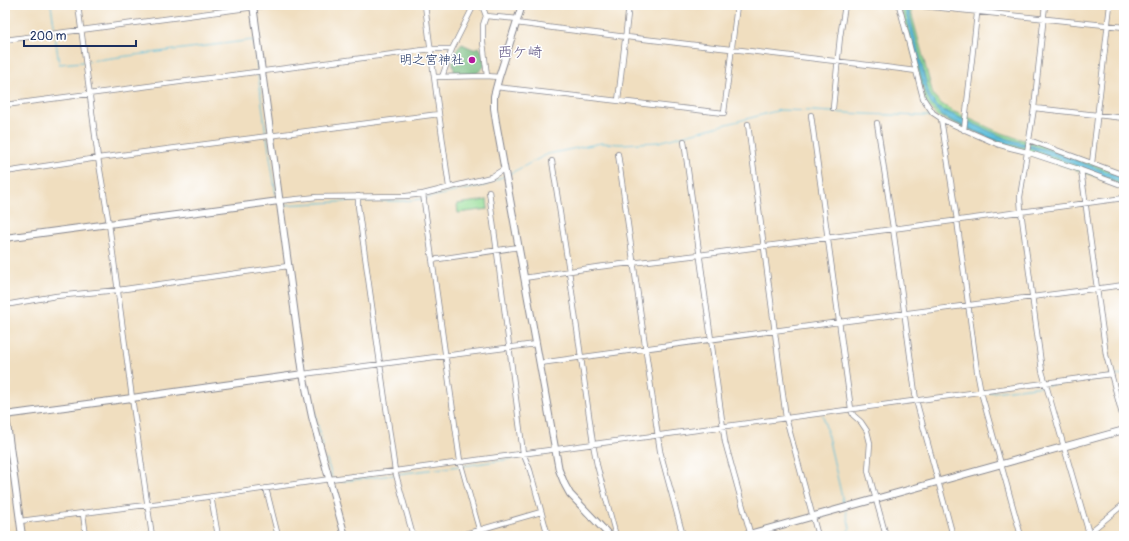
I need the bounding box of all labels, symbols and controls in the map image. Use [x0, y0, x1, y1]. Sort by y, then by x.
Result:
scale bar [24, 22, 136, 48]
text: 200 m [30, 29, 67, 44]
district label: 西ケ崎 [497, 43, 543, 62]
place label: 明之宮神社 [399, 52, 464, 68]
marker: 明之宮神社 [467, 55, 477, 65]

